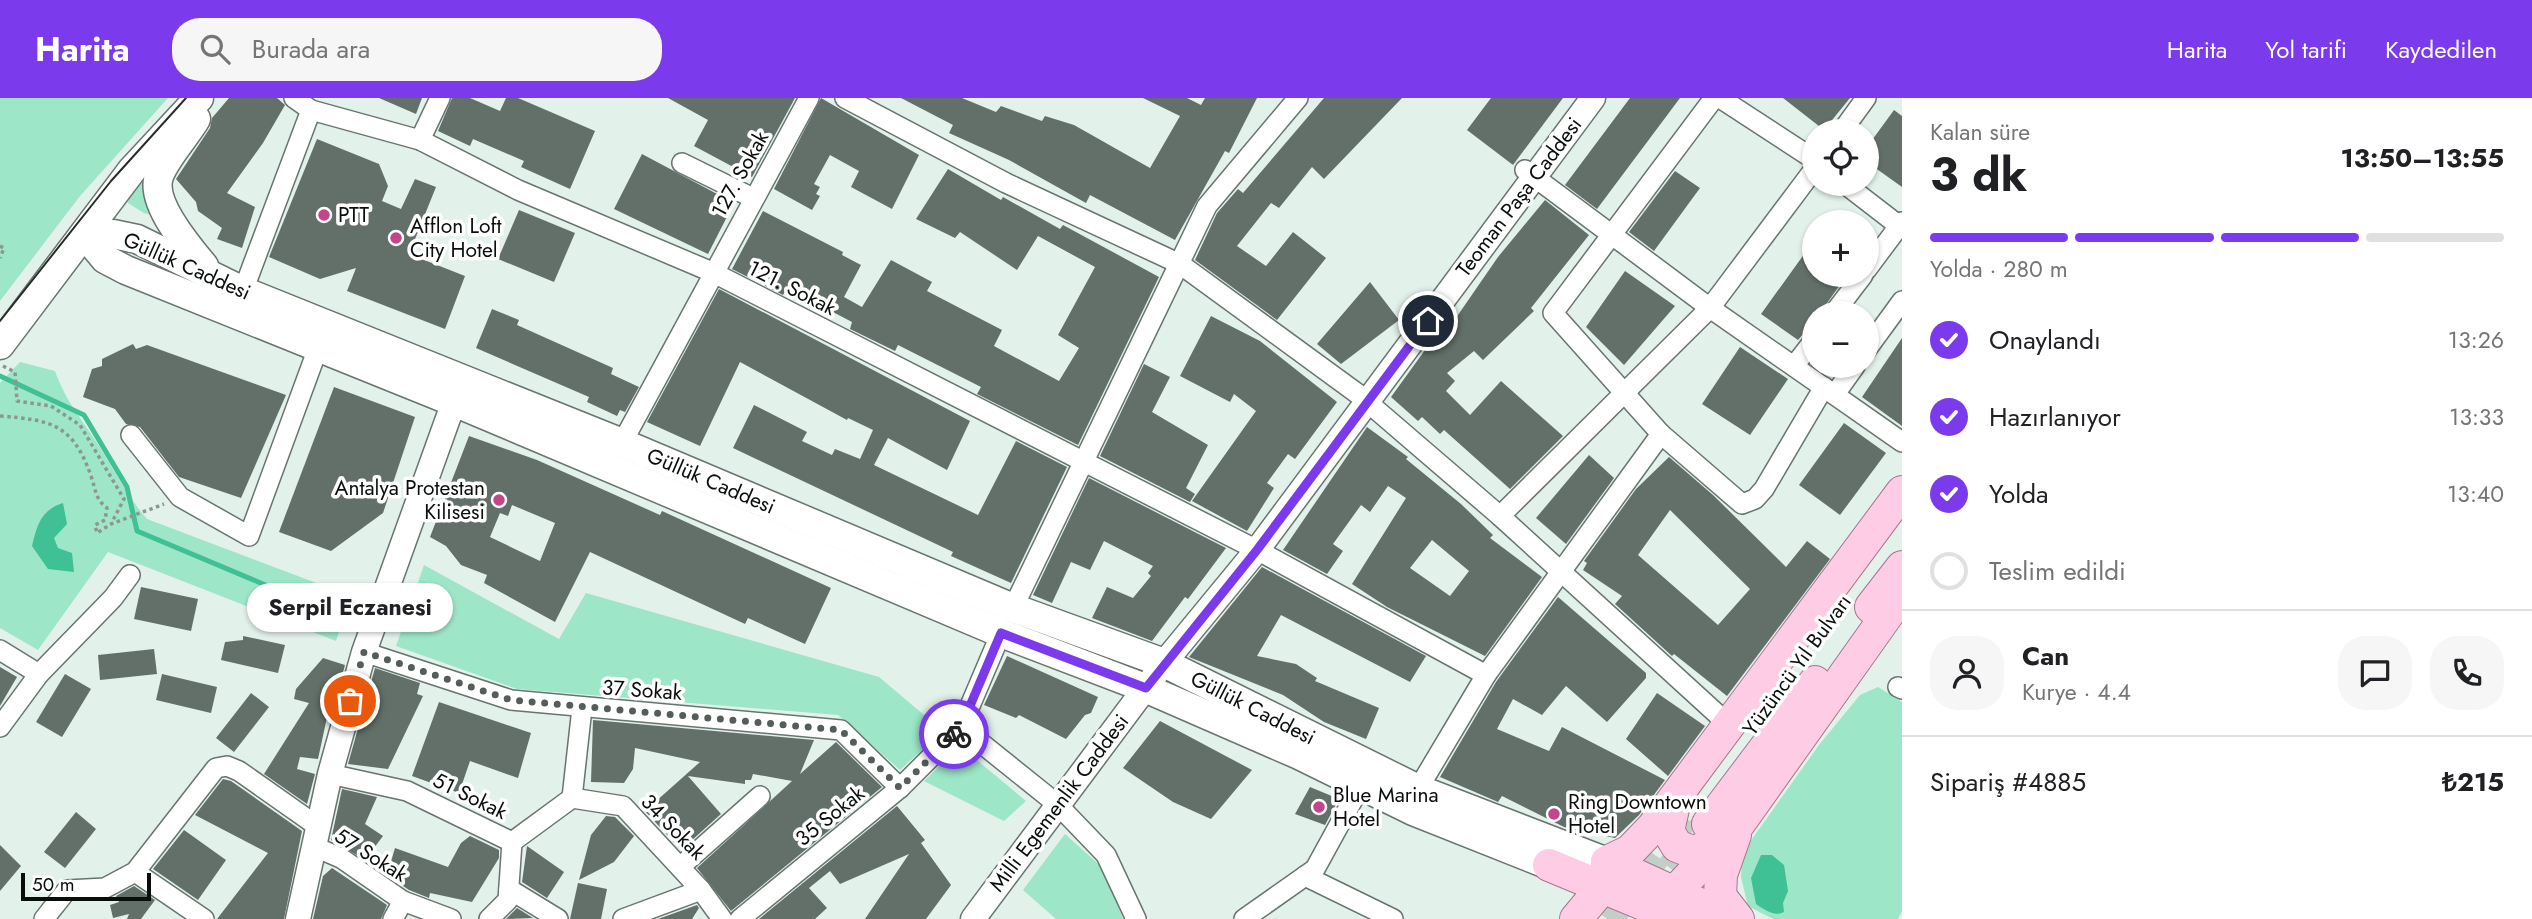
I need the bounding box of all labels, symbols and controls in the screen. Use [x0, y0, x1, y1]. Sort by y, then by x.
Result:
search box [172, 18, 662, 81]
text: Harita [35, 26, 130, 73]
icon: search [196, 30, 234, 68]
text: Burada ara [252, 30, 370, 68]
text: Harita [2167, 32, 2227, 67]
text: Yol tarifi [2265, 32, 2347, 67]
text: Kaydedilen [2385, 32, 2497, 67]
street label: Teoman Paşa Caddesi [1449, 111, 1589, 283]
text: Kalan süre [1930, 115, 2030, 149]
map controls [1802, 119, 1879, 378]
button: locate [1802, 119, 1879, 196]
street label: 127. Sokak [704, 125, 776, 223]
text: 13:50–13:55 [2341, 139, 2504, 177]
text: 3 dk [1930, 142, 2027, 208]
place label: PTT [338, 200, 369, 230]
marker: PTT [316, 207, 332, 223]
button: + [1802, 210, 1879, 287]
place label: Afflon Loft City Hotel [410, 211, 501, 265]
street label: Güllük Caddesi [118, 224, 256, 308]
marker: Afflon Loft City Hotel [388, 230, 404, 246]
text: Yolda · 280 m [1930, 252, 2068, 286]
street label: 121. Sokak [743, 253, 842, 323]
pin [1398, 291, 1458, 351]
button: − [1802, 301, 1879, 378]
icon: home [1409, 302, 1447, 340]
icon: check [1930, 321, 1968, 359]
text: Onaylandı [1989, 321, 2101, 359]
text: 13:26 [2448, 323, 2504, 357]
icon: check [1930, 398, 1968, 436]
text: Hazırlanıyor [1989, 398, 2121, 436]
text: 13:33 [2449, 400, 2504, 434]
street label: Güllük Caddesi [642, 440, 780, 522]
place label: Antalya Protestan Kilisesi [335, 473, 485, 527]
icon: check [1930, 475, 1968, 513]
text: Yolda [1989, 475, 2049, 513]
text: 13:40 [2447, 477, 2504, 511]
marker: Antalya Protestan Kilisesi [491, 492, 507, 508]
text: Teslim edildi [1989, 552, 2126, 590]
callout: Serpil Eczanesi [247, 582, 453, 631]
street label: Yüzüncü Yıl Bulvarı [1735, 588, 1859, 742]
text: Serpil Eczanesi [268, 590, 432, 624]
button: person [1930, 636, 2004, 710]
button: chat [2338, 636, 2412, 710]
button: phone [2430, 636, 2504, 710]
text: Can [2022, 637, 2069, 675]
street label: Güllük Caddesi [1185, 664, 1321, 752]
pin [320, 671, 380, 731]
street label: 37 Sokak [601, 672, 684, 708]
text: Kurye · 4.4 [2022, 675, 2131, 709]
icon: bag [331, 682, 369, 720]
courier [919, 699, 989, 769]
street label: Milli Egemenlik Caddesi [982, 708, 1136, 898]
icon: bike [935, 715, 973, 753]
text: Sipariş #4885 [1930, 763, 2086, 801]
text: ₺215 [2442, 763, 2504, 801]
street label: 51 Sokak [428, 765, 513, 827]
street label: 35 Sokak [789, 778, 872, 853]
place label: Blue Marina Hotel [1333, 780, 1439, 834]
street label: 34 Sokak [634, 787, 713, 867]
place label: Ring Downtown Hotel [1568, 787, 1707, 841]
marker: Blue Marina Hotel [1311, 799, 1327, 815]
marker: Ring Downtown Hotel [1546, 806, 1562, 822]
street label: 57 Sokak [329, 821, 414, 890]
scale bar [21, 870, 150, 902]
text: 50 m [32, 871, 75, 898]

